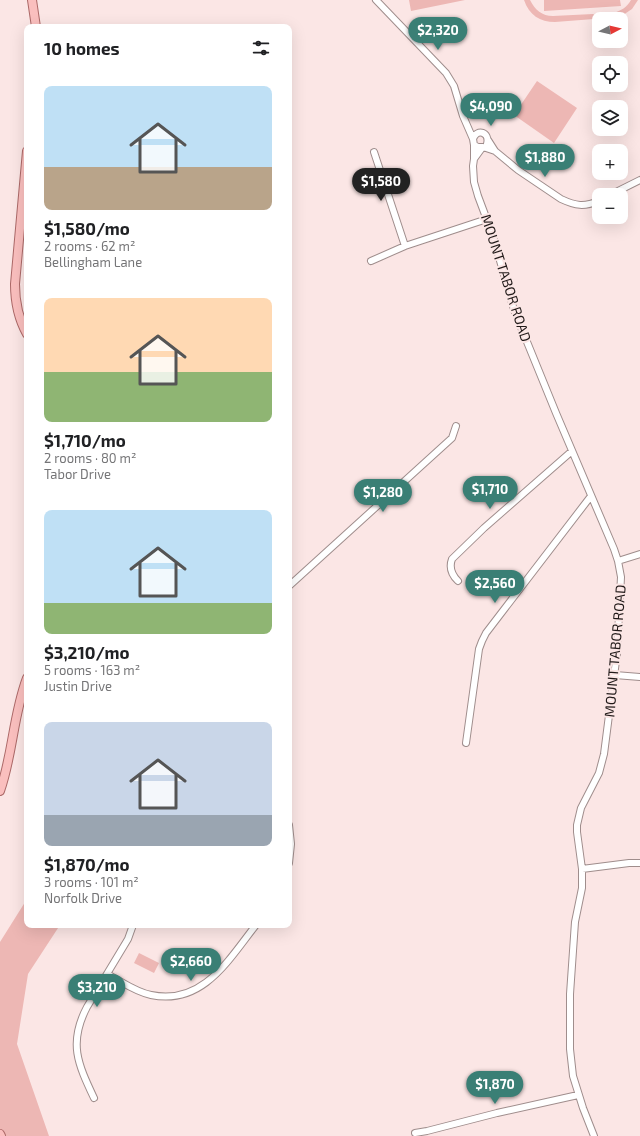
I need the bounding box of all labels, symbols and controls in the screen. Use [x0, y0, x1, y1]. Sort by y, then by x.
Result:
north arrow [592, 12, 628, 48]
map controls [592, 12, 628, 224]
pin: $2,320 [405, 17, 471, 51]
text: $2,320 [417, 22, 459, 38]
icon: filters [250, 37, 272, 59]
text: 10 homes [44, 38, 120, 58]
button: locate [592, 56, 628, 92]
pin: $4,090 [458, 93, 524, 127]
text: $4,090 [469, 98, 513, 114]
button: layers [592, 100, 628, 136]
icon: home [122, 112, 194, 184]
pin: $1,880 [512, 144, 578, 178]
button: + [592, 144, 628, 180]
text: $1,880 [525, 149, 565, 165]
pin: $1,580 [348, 168, 414, 202]
text: $1,580 [361, 173, 401, 189]
button: − [592, 188, 628, 224]
street label: MOUNT TABOR ROAD [478, 212, 535, 344]
text: $1,580/mo [44, 218, 130, 238]
text: 2 rooms · 62 m² [44, 238, 135, 254]
text: Bellingham Lane [44, 254, 142, 270]
icon: home [122, 324, 194, 396]
text: $1,710/mo [44, 430, 126, 450]
text: 2 rooms · 80 m² [44, 450, 136, 466]
text: Tabor Drive [44, 466, 111, 482]
pin: $1,710 [457, 476, 523, 510]
pin: $1,280 [350, 479, 416, 513]
text: $1,710 [472, 481, 508, 497]
text: $1,280 [363, 484, 403, 500]
icon: home [122, 536, 194, 608]
pin: $2,560 [462, 570, 528, 604]
text: $2,560 [474, 575, 516, 591]
street label: MOUNT TABOR ROAD [600, 584, 629, 718]
text: $3,210/mo [44, 642, 129, 662]
text: 5 rooms · 163 m² [44, 662, 140, 678]
text: Justin Drive [44, 678, 112, 694]
icon: home [122, 748, 194, 820]
text: $1,870/mo [44, 854, 129, 874]
text: 3 rooms · 101 m² [44, 874, 139, 890]
text: Norfolk Drive [44, 890, 122, 906]
pin: $2,660 [158, 948, 224, 982]
text: $2,660 [170, 953, 212, 969]
pin: $3,210 [64, 974, 130, 1008]
text: $3,210 [77, 979, 117, 995]
pin: $1,870 [462, 1071, 528, 1105]
text: $1,870 [475, 1076, 515, 1092]

